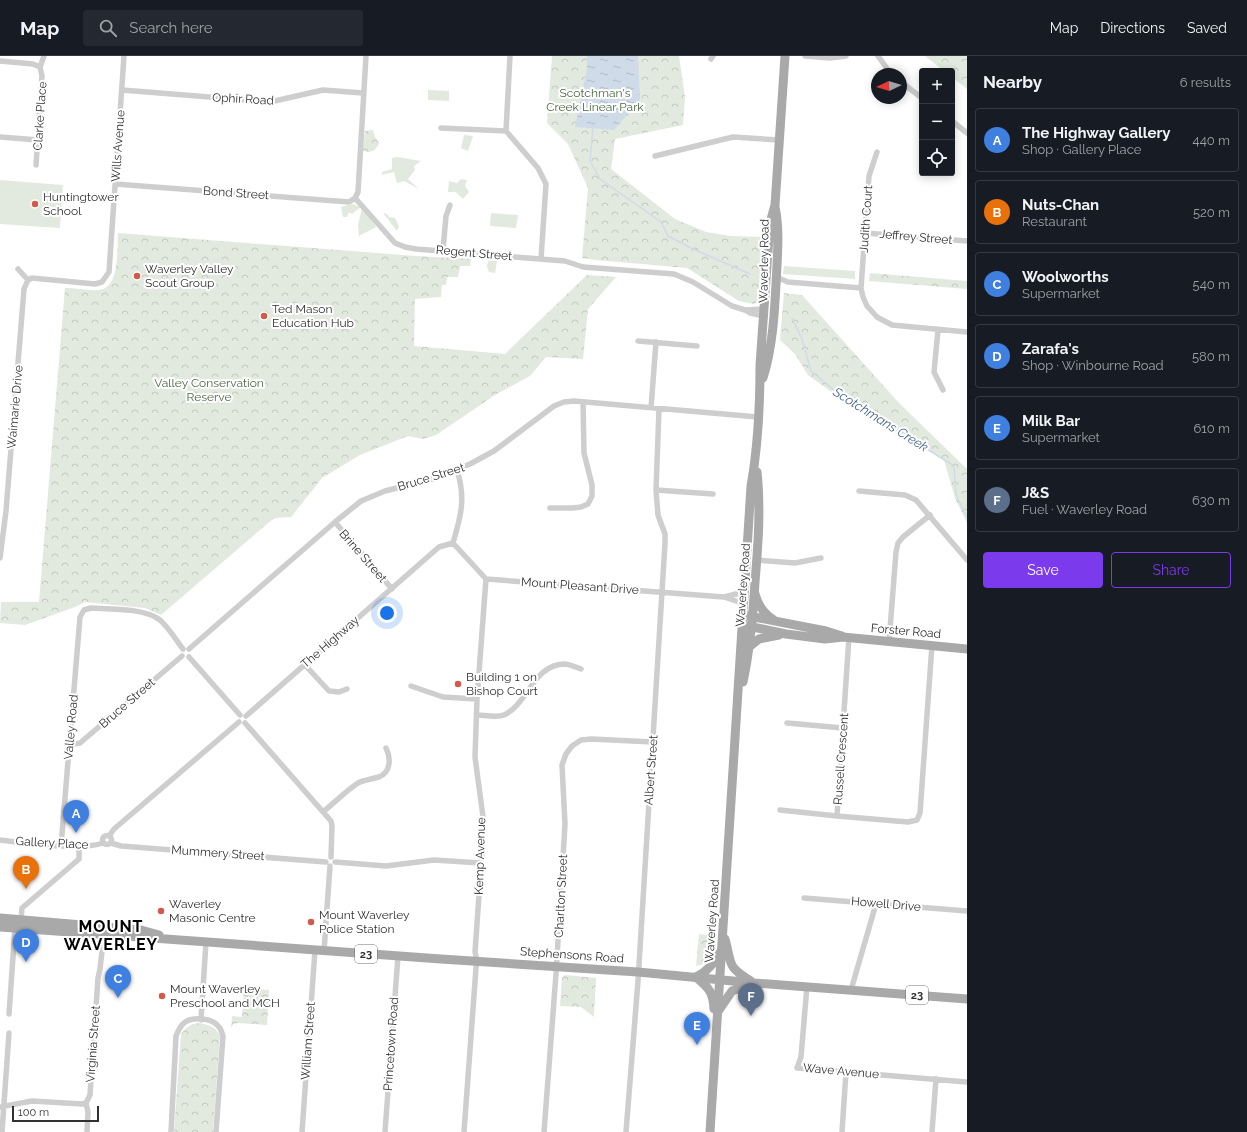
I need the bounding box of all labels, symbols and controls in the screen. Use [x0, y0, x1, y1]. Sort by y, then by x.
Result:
search box [83, 10, 363, 46]
text: Map [20, 17, 59, 39]
icon: search [97, 17, 119, 39]
text: Search here [129, 19, 213, 37]
text: Map [1050, 20, 1078, 36]
text: Directions [1100, 20, 1165, 36]
text: Saved [1187, 20, 1227, 36]
north arrow [871, 68, 907, 104]
map controls [919, 68, 955, 176]
button: + [919, 68, 955, 104]
text: Nearby [983, 72, 1042, 92]
text: 6 results [1180, 75, 1231, 90]
street label: Clarke Place [31, 81, 49, 151]
park label: Scotchman's Creek Linear Park [546, 86, 644, 114]
street label: Ophir Road [212, 90, 274, 108]
button: − [919, 104, 955, 140]
street label: Wills Avenue [108, 109, 128, 183]
text: The Highway Gallery [1022, 124, 1171, 142]
text: A [993, 133, 1001, 148]
text: 440 m [1193, 133, 1230, 148]
button: locate [919, 140, 955, 176]
text: Shop · Gallery Place [1022, 142, 1141, 157]
street label: Bond Street [203, 184, 269, 202]
street label: Judith Court [857, 185, 875, 253]
place label: Huntingtower School [43, 190, 119, 218]
text: Nuts-Chan [1022, 196, 1099, 214]
marker: Huntingtower School [30, 199, 40, 209]
text: B [993, 205, 1001, 220]
text: 520 m [1193, 205, 1230, 220]
text: Restaurant [1022, 214, 1087, 229]
street label: Waverley Road [756, 219, 772, 303]
street label: Jeffrey Street [879, 227, 953, 247]
street label: Regent Street [435, 243, 513, 263]
place label: Waverley Valley Scout Group [145, 262, 234, 290]
text: Woolworths [1022, 268, 1109, 286]
marker: Waverley Valley Scout Group [132, 271, 142, 281]
text: C [993, 277, 1001, 292]
text: 540 m [1193, 277, 1230, 292]
text: Supermarket [1022, 286, 1100, 301]
place label: Ted Mason Education Hub [272, 302, 354, 330]
marker: Ted Mason Education Hub [259, 311, 269, 321]
text: Zarafa's [1022, 340, 1079, 358]
text: D [992, 349, 1002, 364]
text: 580 m [1192, 349, 1230, 364]
text: Shop · Winbourne Road [1022, 358, 1164, 373]
street label: Waimarie Drive [4, 364, 26, 450]
park label: Valley Conservation Reserve [154, 376, 264, 404]
water label: Scotchmans Creek [830, 384, 931, 455]
text: Milk Bar [1022, 412, 1080, 430]
text: E [993, 421, 1001, 436]
text: 610 m [1193, 421, 1230, 436]
text: Supermarket [1022, 430, 1100, 445]
street label: Bruce Street [396, 460, 466, 494]
text: J&S [1022, 484, 1049, 502]
text: F [993, 493, 1001, 508]
text: 630 m [1192, 493, 1230, 508]
text: Fuel · Waverley Road [1022, 502, 1147, 517]
street label: Brine Street [336, 527, 390, 585]
street label: Waverley Road [733, 543, 753, 627]
button: Save [983, 552, 1103, 588]
button: Share [1111, 552, 1231, 588]
street label: Mount Pleasant Drive [521, 575, 639, 597]
your location [377, 603, 397, 623]
street label: The Highway [298, 613, 362, 671]
street label: Forster Road [870, 621, 942, 641]
place label: Building 1 on Bishop Court [466, 670, 538, 698]
street label: Bruce Street [96, 675, 158, 731]
marker: Building 1 on Bishop Court [453, 679, 463, 689]
street label: Valley Road [61, 694, 81, 760]
street label: Russell Crescent [831, 712, 851, 806]
street label: Albert Street [642, 734, 660, 806]
pin: A [63, 800, 89, 833]
street label: Kemp Avenue [472, 817, 488, 895]
street label: Gallery Place [15, 834, 89, 852]
street label: Mummery Street [171, 843, 265, 863]
street label: Charlton Street [552, 854, 570, 938]
pin: B [13, 856, 39, 889]
street label: Waverley Road [702, 879, 722, 963]
street label: Howell Drive [850, 894, 922, 914]
place label: Waverley Masonic Centre [169, 897, 256, 925]
marker: Waverley Masonic Centre [156, 906, 166, 916]
place label: Mount Waverley Police Station [319, 908, 410, 936]
district label: MOUNT WAVERLEY [64, 917, 158, 954]
marker: Mount Waverley Police Station [306, 917, 316, 927]
pin: D [13, 929, 39, 962]
street label: Stephensons Road [520, 944, 624, 966]
road number: 23 [355, 945, 377, 963]
pin: C [105, 965, 131, 998]
place label: Mount Waverley Preschool and MCH [170, 982, 280, 1010]
pin: F [738, 983, 764, 1016]
road number: 23 [906, 986, 928, 1004]
marker: Mount Waverley Preschool and MCH [157, 991, 167, 1001]
street label: Princetown Road [381, 997, 401, 1091]
street label: William Street [298, 1001, 318, 1081]
street label: Virginia Street [83, 1005, 103, 1083]
pin: E [684, 1012, 710, 1045]
street label: Wave Avenue [802, 1061, 880, 1081]
scale bar [12, 1104, 99, 1123]
text: 100 m [18, 1106, 49, 1119]

